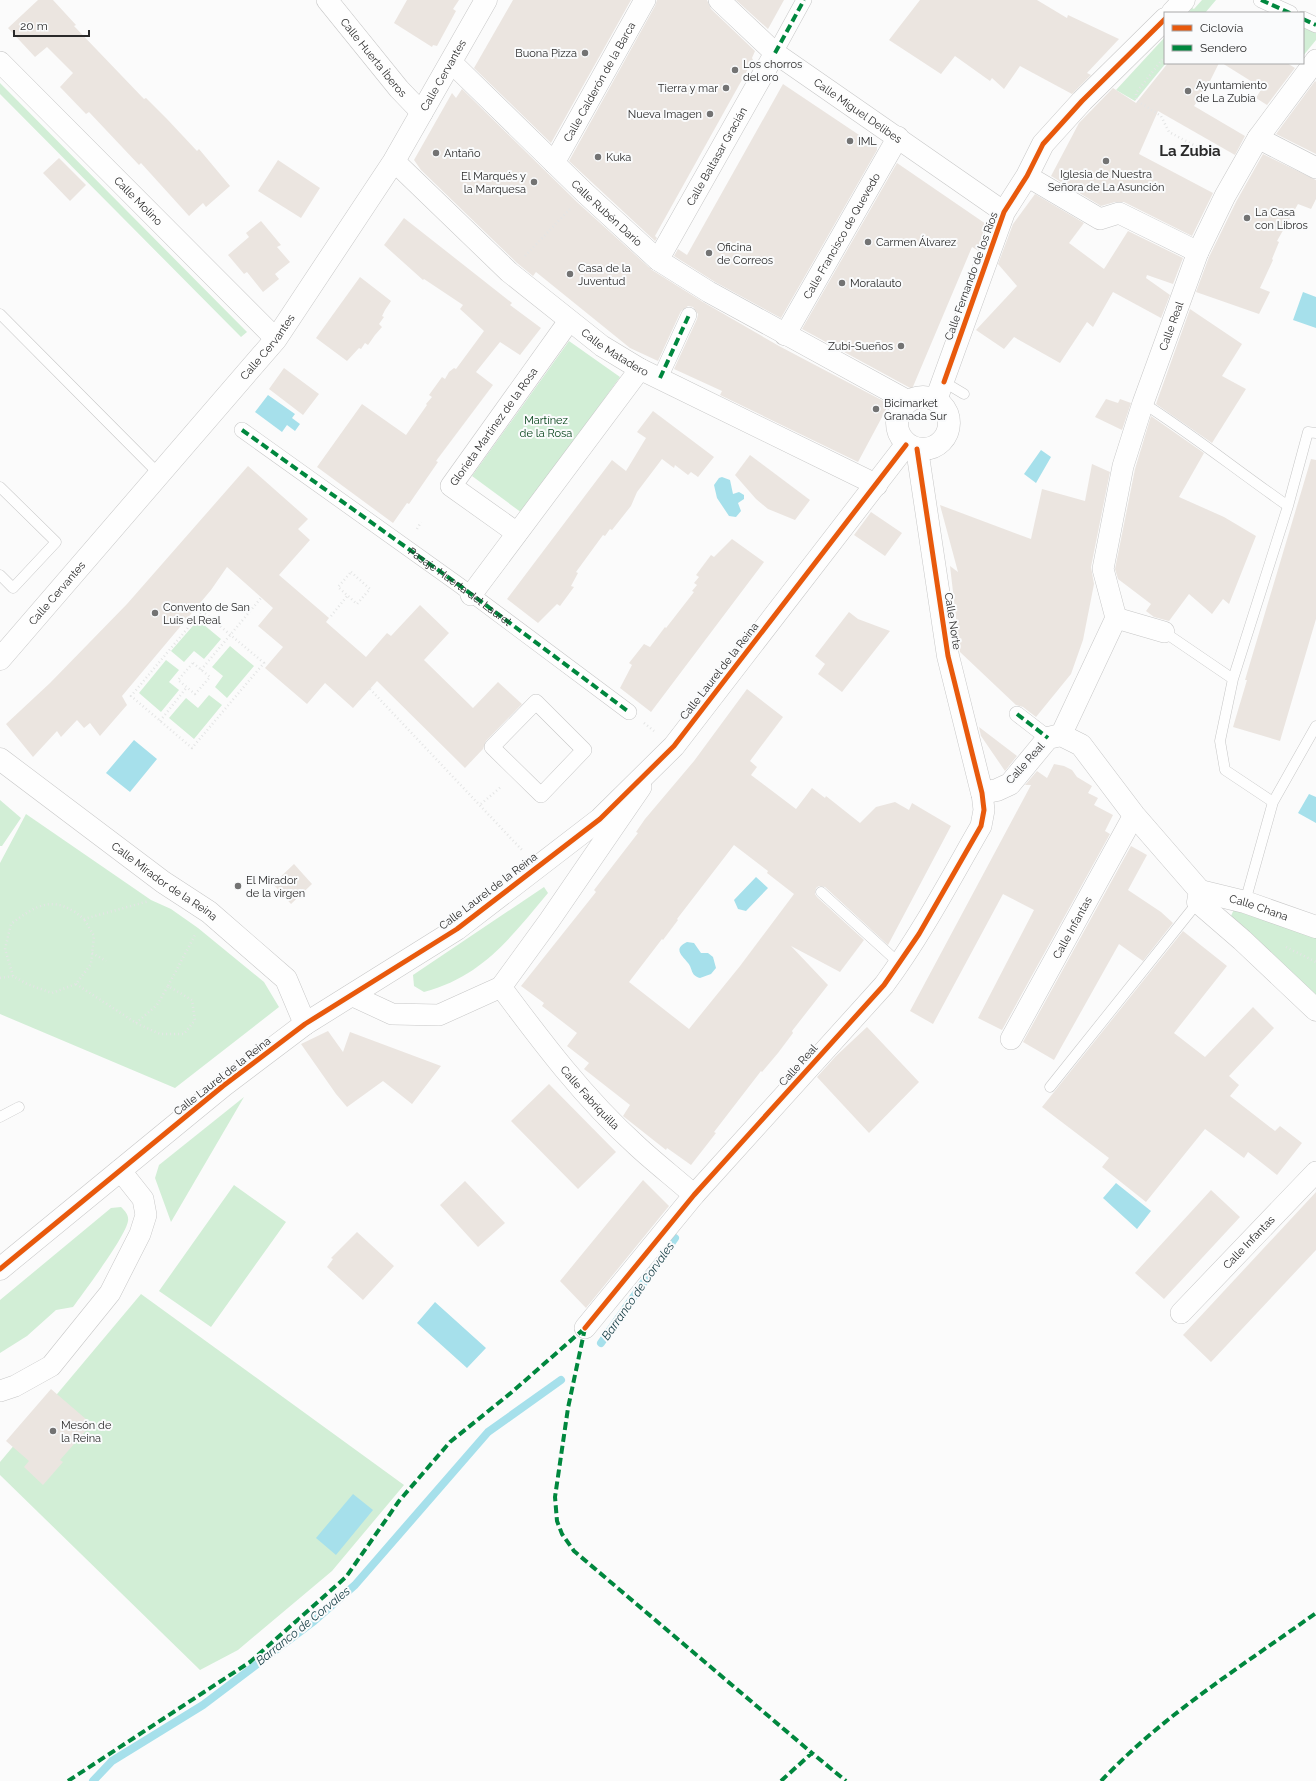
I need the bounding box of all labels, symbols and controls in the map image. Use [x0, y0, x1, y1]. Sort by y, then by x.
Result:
scale bar [14, 12, 89, 38]
legend [1164, 12, 1304, 64]
street label: Calle Huerta Íberos [337, 16, 409, 100]
text: 20 m [20, 19, 48, 33]
street label: Calle Calderón de la Barca [561, 20, 638, 144]
text: Ciclovía [1200, 21, 1243, 35]
street label: Calle Cervantes [418, 37, 469, 113]
text: Sendero [1200, 41, 1247, 55]
place label: Buona Pizza [515, 47, 577, 60]
marker: Buona Pizza [580, 48, 590, 58]
place label: Los chorros del oro [743, 58, 802, 84]
marker: Los chorros del oro [730, 65, 740, 75]
street label: Calle Miguel Delibes [811, 76, 904, 146]
place label: Ayuntamiento de La Zubia [1196, 79, 1267, 105]
place label: Tierra y mar [658, 82, 718, 95]
marker: Tierra y mar [721, 83, 731, 93]
marker: Ayuntamiento de La Zubia [1183, 86, 1193, 96]
street label: Calle Baltasar Gracián [684, 105, 750, 208]
place label: Nueva Imagen [628, 108, 702, 121]
marker: Nueva Imagen [705, 109, 715, 119]
place label: IML [858, 135, 877, 148]
marker: IML [845, 136, 855, 146]
district label: La Zubia [1159, 142, 1221, 160]
place label: Antaño [444, 147, 481, 160]
marker: Antaño [431, 148, 441, 158]
place label: Kuka [606, 151, 631, 164]
marker: Kuka [593, 152, 603, 162]
marker: Iglesia de Nuestra Señora de La Asunción [1101, 156, 1111, 166]
place label: Iglesia de Nuestra Señora de La Asunción [1048, 168, 1164, 194]
place label: El Marqués y la Marquesa [461, 170, 526, 196]
street label: Calle Francisco de Quevedo [801, 171, 883, 302]
street label: Calle Molino [111, 174, 165, 229]
marker: El Marqués y la Marquesa [529, 177, 539, 187]
street label: Calle Rubén Darío [569, 177, 645, 249]
place label: La Casa con Libros [1255, 206, 1308, 232]
street label: Calle Fernando de los Ríos [942, 210, 1001, 342]
marker: La Casa con Libros [1242, 213, 1252, 223]
place label: Carmen Álvarez [876, 235, 957, 249]
marker: Carmen Álvarez [863, 237, 873, 247]
place label: Oficina de Correos [717, 241, 773, 267]
marker: Oficina de Correos [704, 248, 714, 258]
place label: Casa de la Juventud [578, 262, 631, 288]
marker: Casa de la Juventud [565, 269, 575, 279]
place label: Moralauto [850, 277, 902, 290]
marker: Moralauto [837, 278, 847, 288]
street label: Calle Real [1157, 300, 1186, 352]
street label: Calle Cervantes [238, 312, 298, 383]
street label: Calle Matadero [578, 326, 651, 379]
place label: Zubi-Sueños [828, 340, 893, 353]
marker: Zubi-Sueños [896, 341, 906, 351]
street label: Glorieta Martínez de la Rosa [447, 365, 540, 488]
place label: Bicimarket Granada Sur [884, 397, 947, 423]
marker: Bicimarket Granada Sur [871, 404, 881, 414]
park label: Martínez de la Rosa [520, 414, 572, 440]
street label: Pasaje Huerta del Laurel [405, 545, 513, 629]
street label: Calle Cervantes [26, 559, 88, 628]
street label: Calle Norte [942, 592, 964, 651]
place label: Convento de San Luis el Real [163, 601, 250, 627]
marker: Convento de San Luis el Real [150, 608, 160, 618]
street label: Calle Laurel de la Reina [677, 620, 761, 722]
street label: Calle Real [1003, 740, 1047, 787]
street label: Calle Mirador de la Reina [109, 840, 220, 923]
street label: Calle Laurel de la Reina [437, 850, 540, 933]
place label: El Mirador de la virgen [246, 874, 305, 900]
marker: El Mirador de la virgen [233, 881, 243, 891]
street label: Calle Chana [1228, 892, 1290, 924]
street label: Calle Infantas [1050, 895, 1095, 961]
street label: Calle Laurel de la Reina [171, 1034, 273, 1118]
street label: Calle Real [776, 1042, 820, 1089]
street label: Calle Fabriquilla [557, 1063, 622, 1132]
street label: Calle Infantas [1221, 1213, 1278, 1272]
water label: Barranco de Corvales [599, 1239, 677, 1343]
place label: Mesón de la Reina [61, 1419, 112, 1445]
marker: Mesón de la Reina [48, 1426, 58, 1436]
water label: Barranco de Corvales [253, 1584, 353, 1668]

